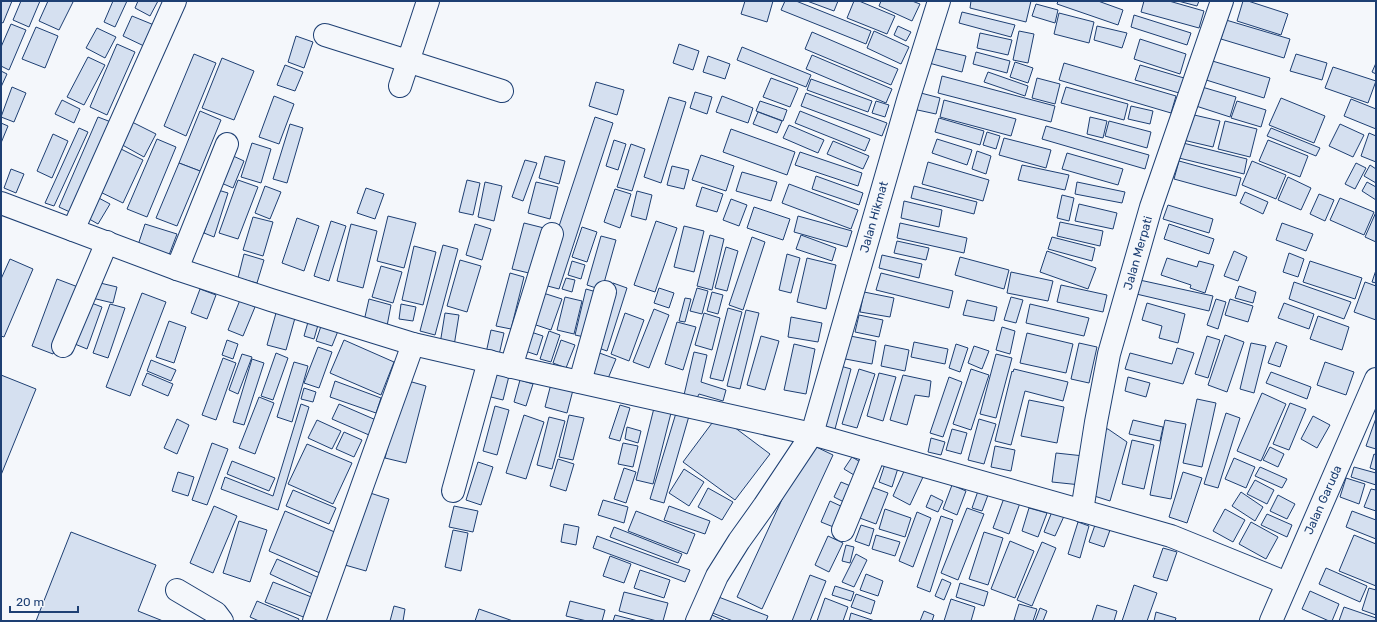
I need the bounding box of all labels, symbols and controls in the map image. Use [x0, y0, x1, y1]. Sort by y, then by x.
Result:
street label: Jalan Hikmat [857, 179, 891, 254]
street label: Jalan Merpati [1121, 214, 1155, 291]
street label: Jalan Garuda [1301, 463, 1345, 537]
scale bar [10, 588, 78, 614]
text: 20 m [16, 595, 44, 609]

